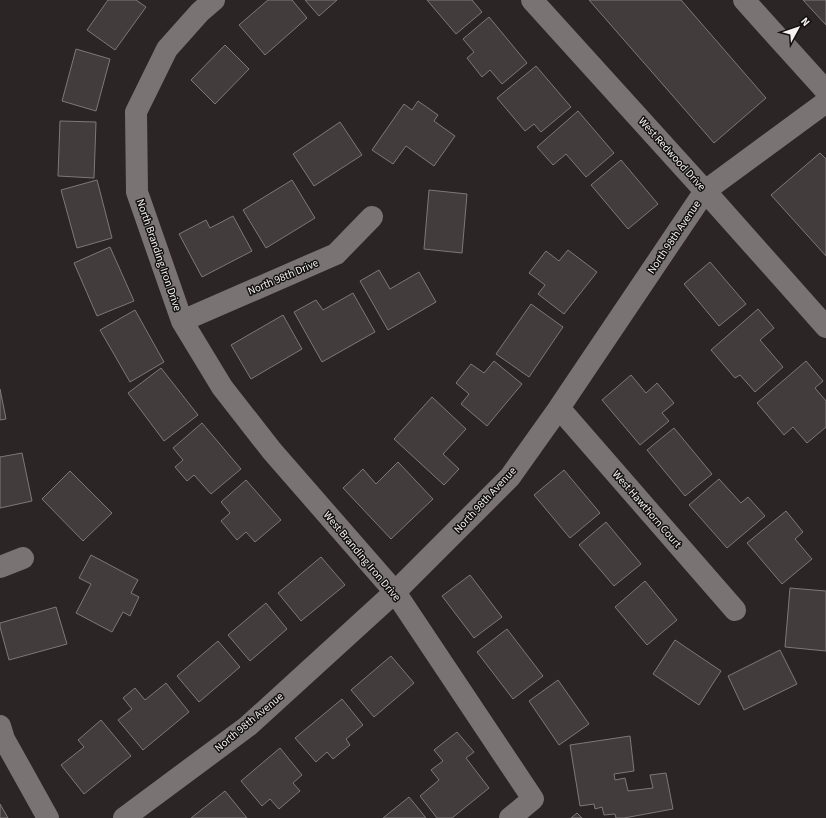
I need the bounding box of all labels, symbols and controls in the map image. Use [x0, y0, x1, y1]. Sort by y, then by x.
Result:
north arrow [778, 8, 818, 48]
text: N [797, 14, 813, 30]
street label: West Redwood Drive [635, 114, 709, 194]
street label: North Branding Iron Drive [133, 197, 185, 314]
street label: North 98th Avenue [644, 197, 704, 277]
street label: North 98th Drive [245, 255, 321, 299]
street label: North 98th Avenue [450, 463, 520, 536]
street label: West Hawthorn Court [609, 467, 685, 551]
street label: West Branding Iron Drive [320, 508, 404, 605]
street label: North 98th Avenue [211, 688, 287, 755]

